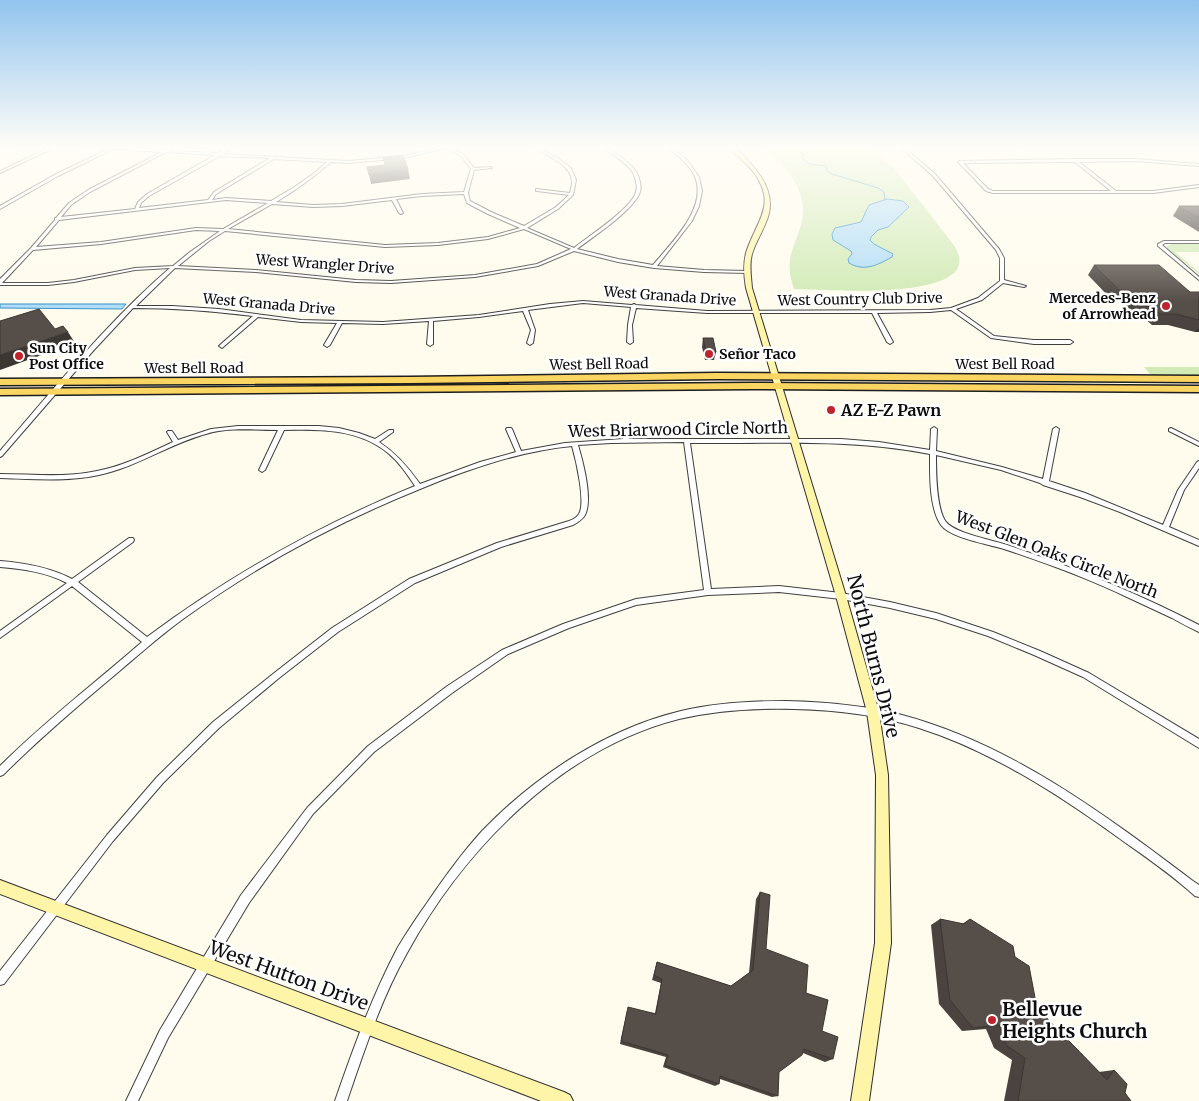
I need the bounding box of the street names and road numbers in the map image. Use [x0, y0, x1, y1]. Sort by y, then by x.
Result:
street label: West Wrangler Drive [254, 250, 395, 278]
street label: West Granada Drive [602, 282, 737, 310]
street label: West Granada Drive [201, 289, 336, 319]
street label: West Country Club Drive [776, 289, 943, 309]
street label: West Bell Road [548, 354, 649, 374]
street label: West Bell Road [954, 355, 1055, 373]
street label: West Bell Road [143, 359, 244, 377]
street label: West Briarwood Circle North [567, 417, 789, 441]
street label: West Glen Oaks Circle North [952, 506, 1162, 602]
street label: North Burns Drive [842, 572, 906, 740]
street label: West Hutton Drive [205, 935, 372, 1015]

